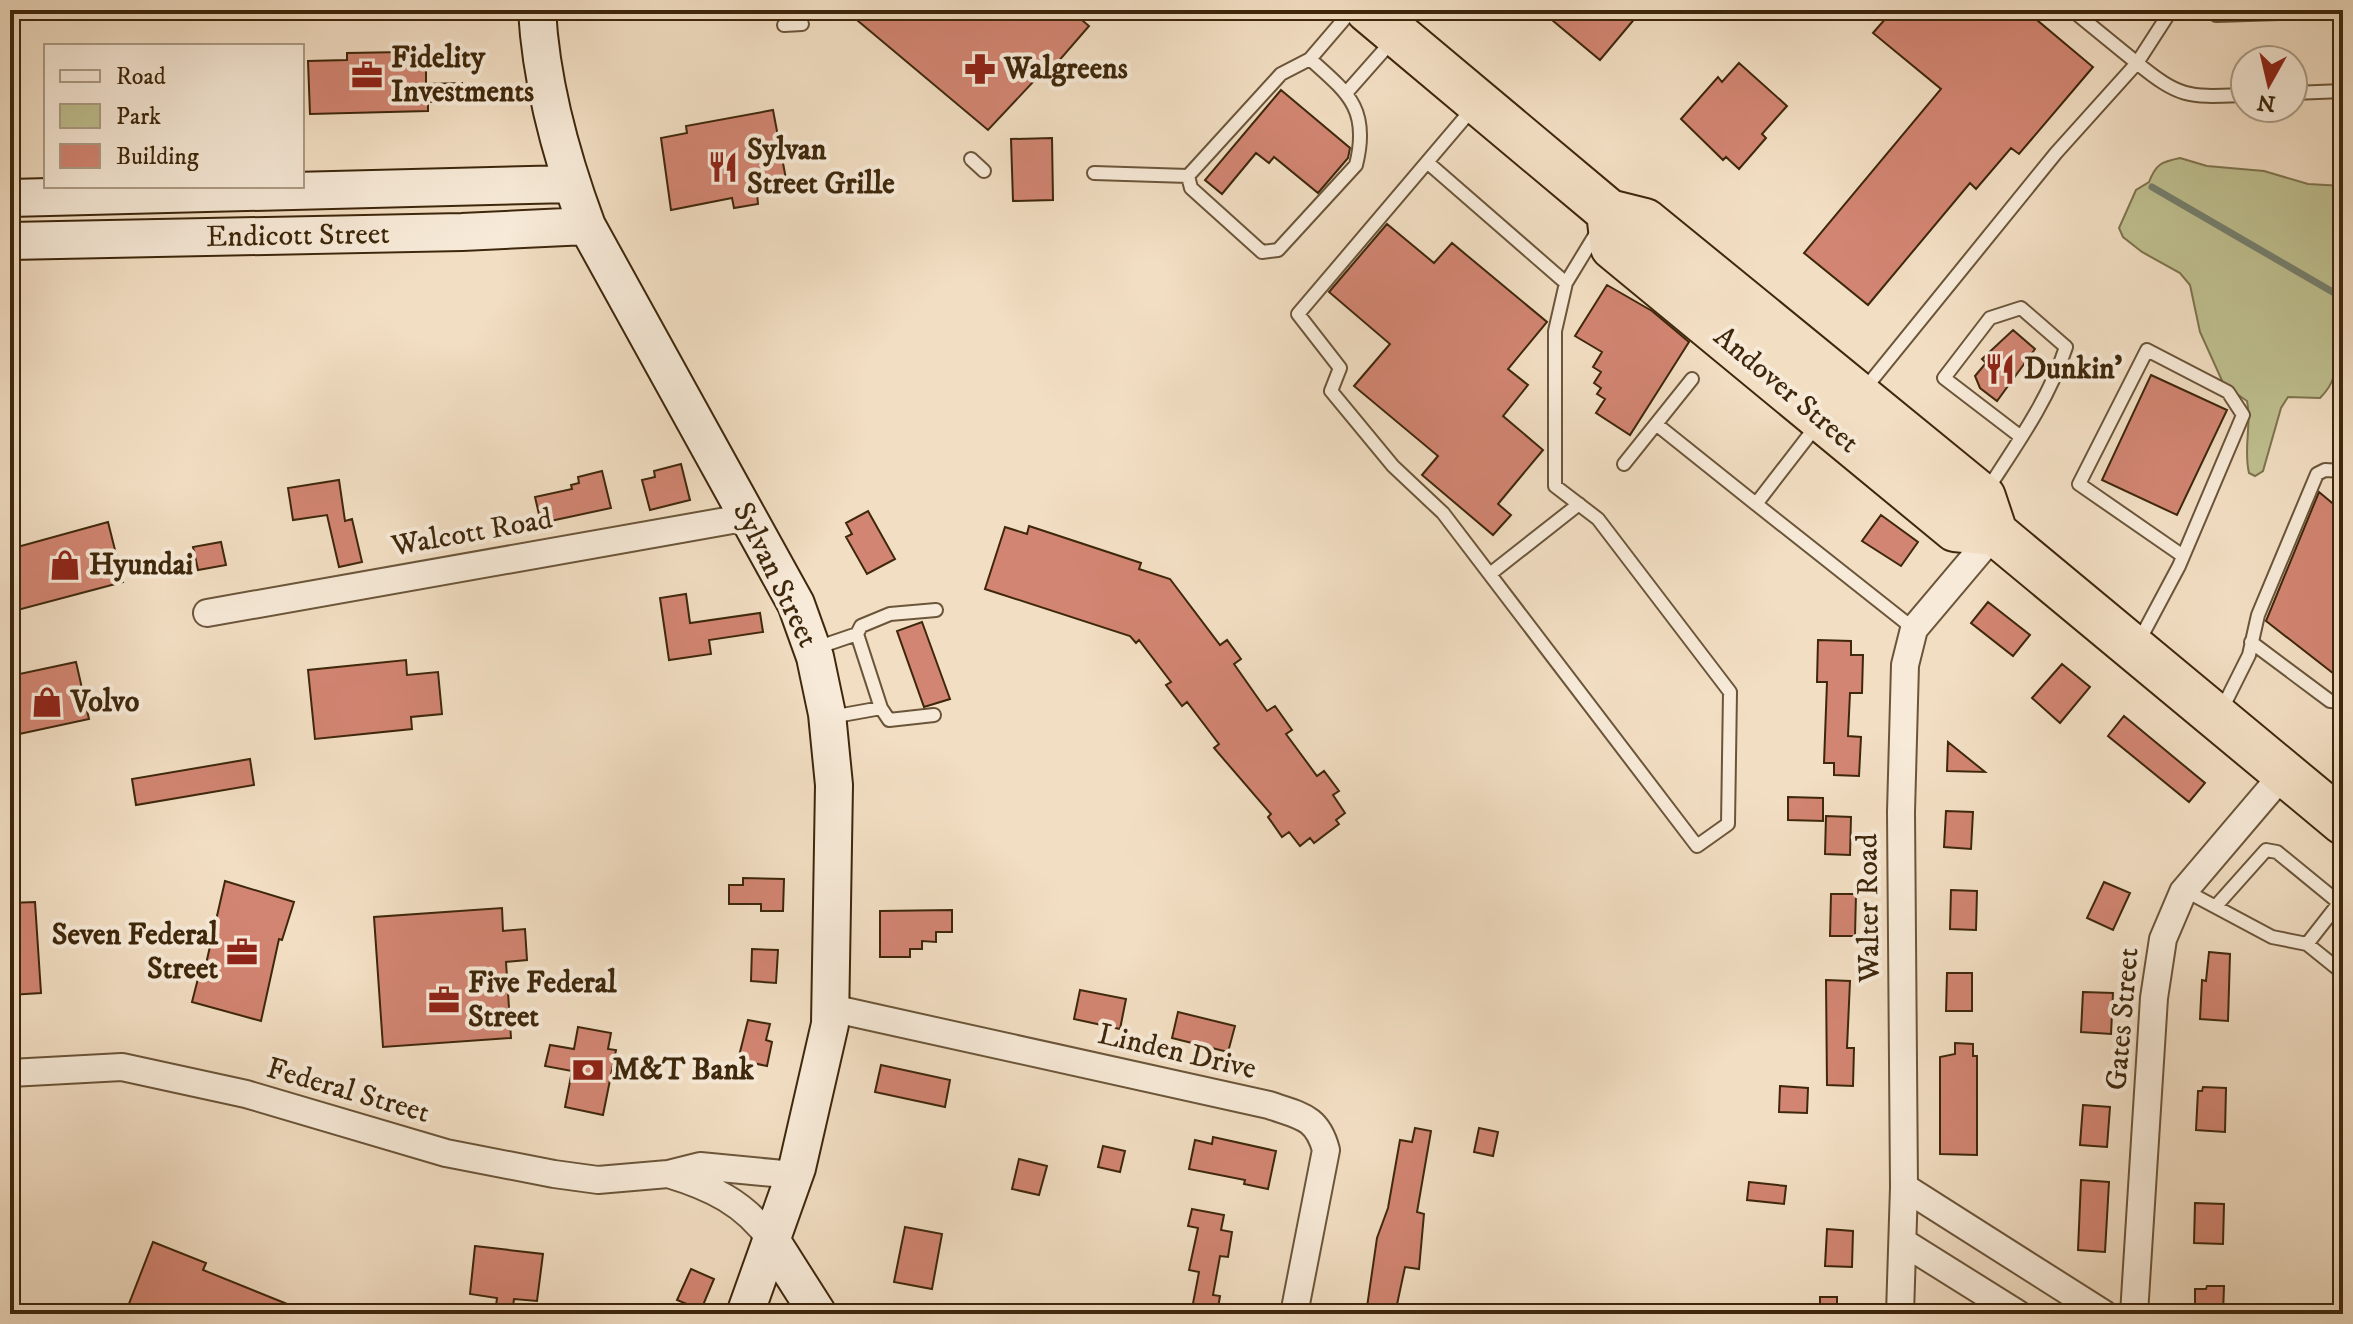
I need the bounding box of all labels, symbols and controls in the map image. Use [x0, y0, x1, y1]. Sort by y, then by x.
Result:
place label: Fidelity Investments [391, 40, 534, 111]
legend [44, 44, 304, 188]
north arrow [2229, 44, 2309, 124]
place label: Walgreens [1003, 51, 1128, 88]
pharmacy icon: Walgreens [963, 52, 997, 86]
office icon: Fidelity Investments [350, 58, 384, 92]
text: Road [116, 62, 166, 92]
text: N [2256, 88, 2277, 117]
text: Park [116, 102, 161, 132]
place label: Sylvan Street Grille [747, 132, 895, 203]
text: Building [116, 142, 199, 172]
restaurant icon: Sylvan Street Grille [706, 150, 740, 184]
street label: Endicott Street [206, 216, 390, 256]
street label: Andover Street [1706, 319, 1866, 461]
place label: Dunkin' [2024, 351, 2123, 388]
restaurant icon: Dunkin' [1983, 352, 2017, 386]
street label: Sylvan Street [724, 496, 826, 654]
street label: Walcott Road [388, 501, 555, 566]
place label: Hyundai [89, 547, 194, 584]
shop icon: Hyundai [48, 548, 82, 582]
place label: Volvo [70, 684, 139, 721]
shop icon: Volvo [30, 685, 64, 719]
street label: Walter Road [1849, 833, 1889, 984]
place label: Seven Federal Street [52, 917, 219, 988]
office icon: Seven Federal Street [225, 935, 259, 969]
street label: Gates Street [2098, 946, 2148, 1092]
place label: Five Federal Street [468, 965, 617, 1036]
office icon: Five Federal Street [427, 983, 461, 1017]
street label: Linden Drive [1094, 1016, 1260, 1088]
street label: Federal Street [262, 1050, 434, 1132]
place label: M&T Bank [612, 1052, 755, 1089]
bank icon: M&T Bank [571, 1053, 605, 1087]

